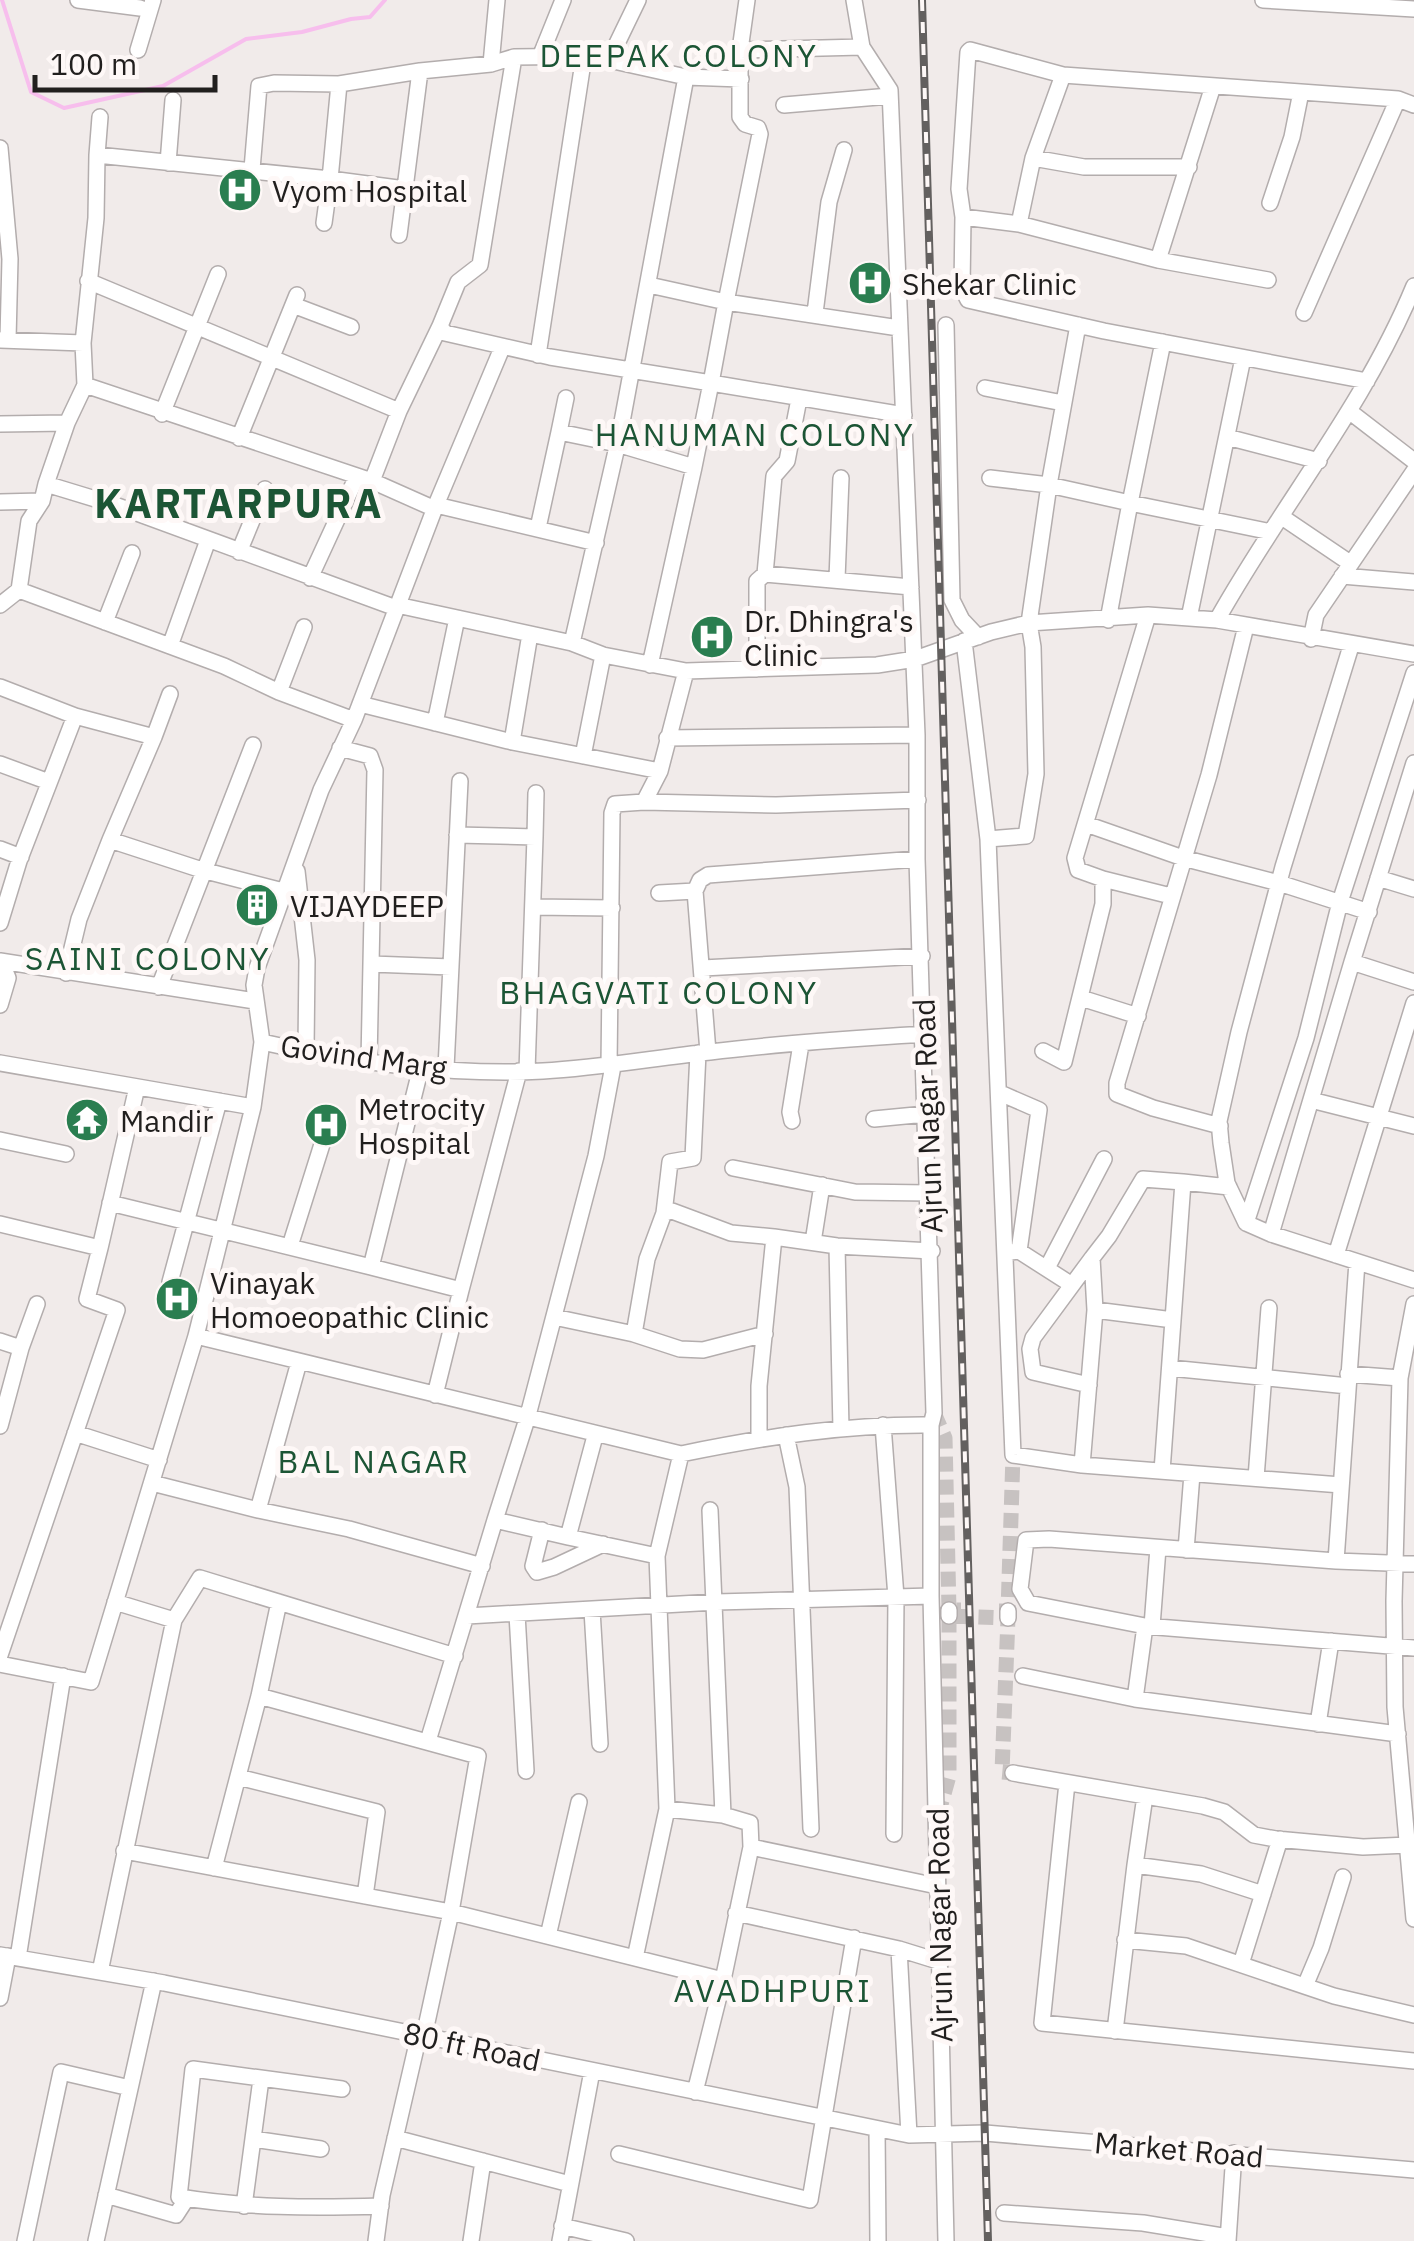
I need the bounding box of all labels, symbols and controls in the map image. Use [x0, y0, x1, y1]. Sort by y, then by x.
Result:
scale bar [35, 30, 215, 92]
district label: DEEPAK COLONY [539, 34, 819, 76]
text: 100 m [50, 44, 137, 83]
hospital icon: Vyom Hospital [217, 167, 263, 213]
place label: Vyom Hospital [272, 171, 467, 210]
hospital icon: Shekar Clinic [847, 260, 893, 306]
place label: Shekar Clinic [902, 264, 1077, 303]
district label: HANUMAN COLONY [595, 413, 915, 455]
district label: KARTARPURA [94, 477, 384, 529]
place label: Dr. Dhingra's Clinic [744, 601, 914, 674]
hospital icon: Dr. Dhingra's Clinic [689, 614, 735, 660]
building icon: VIJAYDEEP [234, 882, 280, 928]
place label: VIJAYDEEP [290, 886, 444, 925]
district label: SAINI COLONY [25, 937, 271, 979]
district label: BHAGVATI COLONY [499, 971, 819, 1013]
street label: Ajrun Nagar Road [903, 998, 951, 1234]
street label: Govind Marg [278, 1025, 450, 1087]
place label: Metrocity Hospital [358, 1089, 485, 1162]
temple icon: Mandir [64, 1097, 110, 1143]
place label: Mandir [120, 1101, 213, 1140]
hospital icon: Metrocity Hospital [303, 1102, 349, 1148]
place label: Vinayak Homoeopathic Clinic [210, 1263, 489, 1336]
hospital icon: Vinayak Homoeopathic Clinic [154, 1276, 200, 1322]
district label: BAL NAGAR [277, 1440, 471, 1482]
street label: Ajrun Nagar Road [917, 1807, 961, 2043]
district label: AVADHPURI [674, 1969, 872, 2011]
street label: 80 ft Road [400, 2012, 544, 2080]
street label: Market Road [1093, 2122, 1265, 2176]

